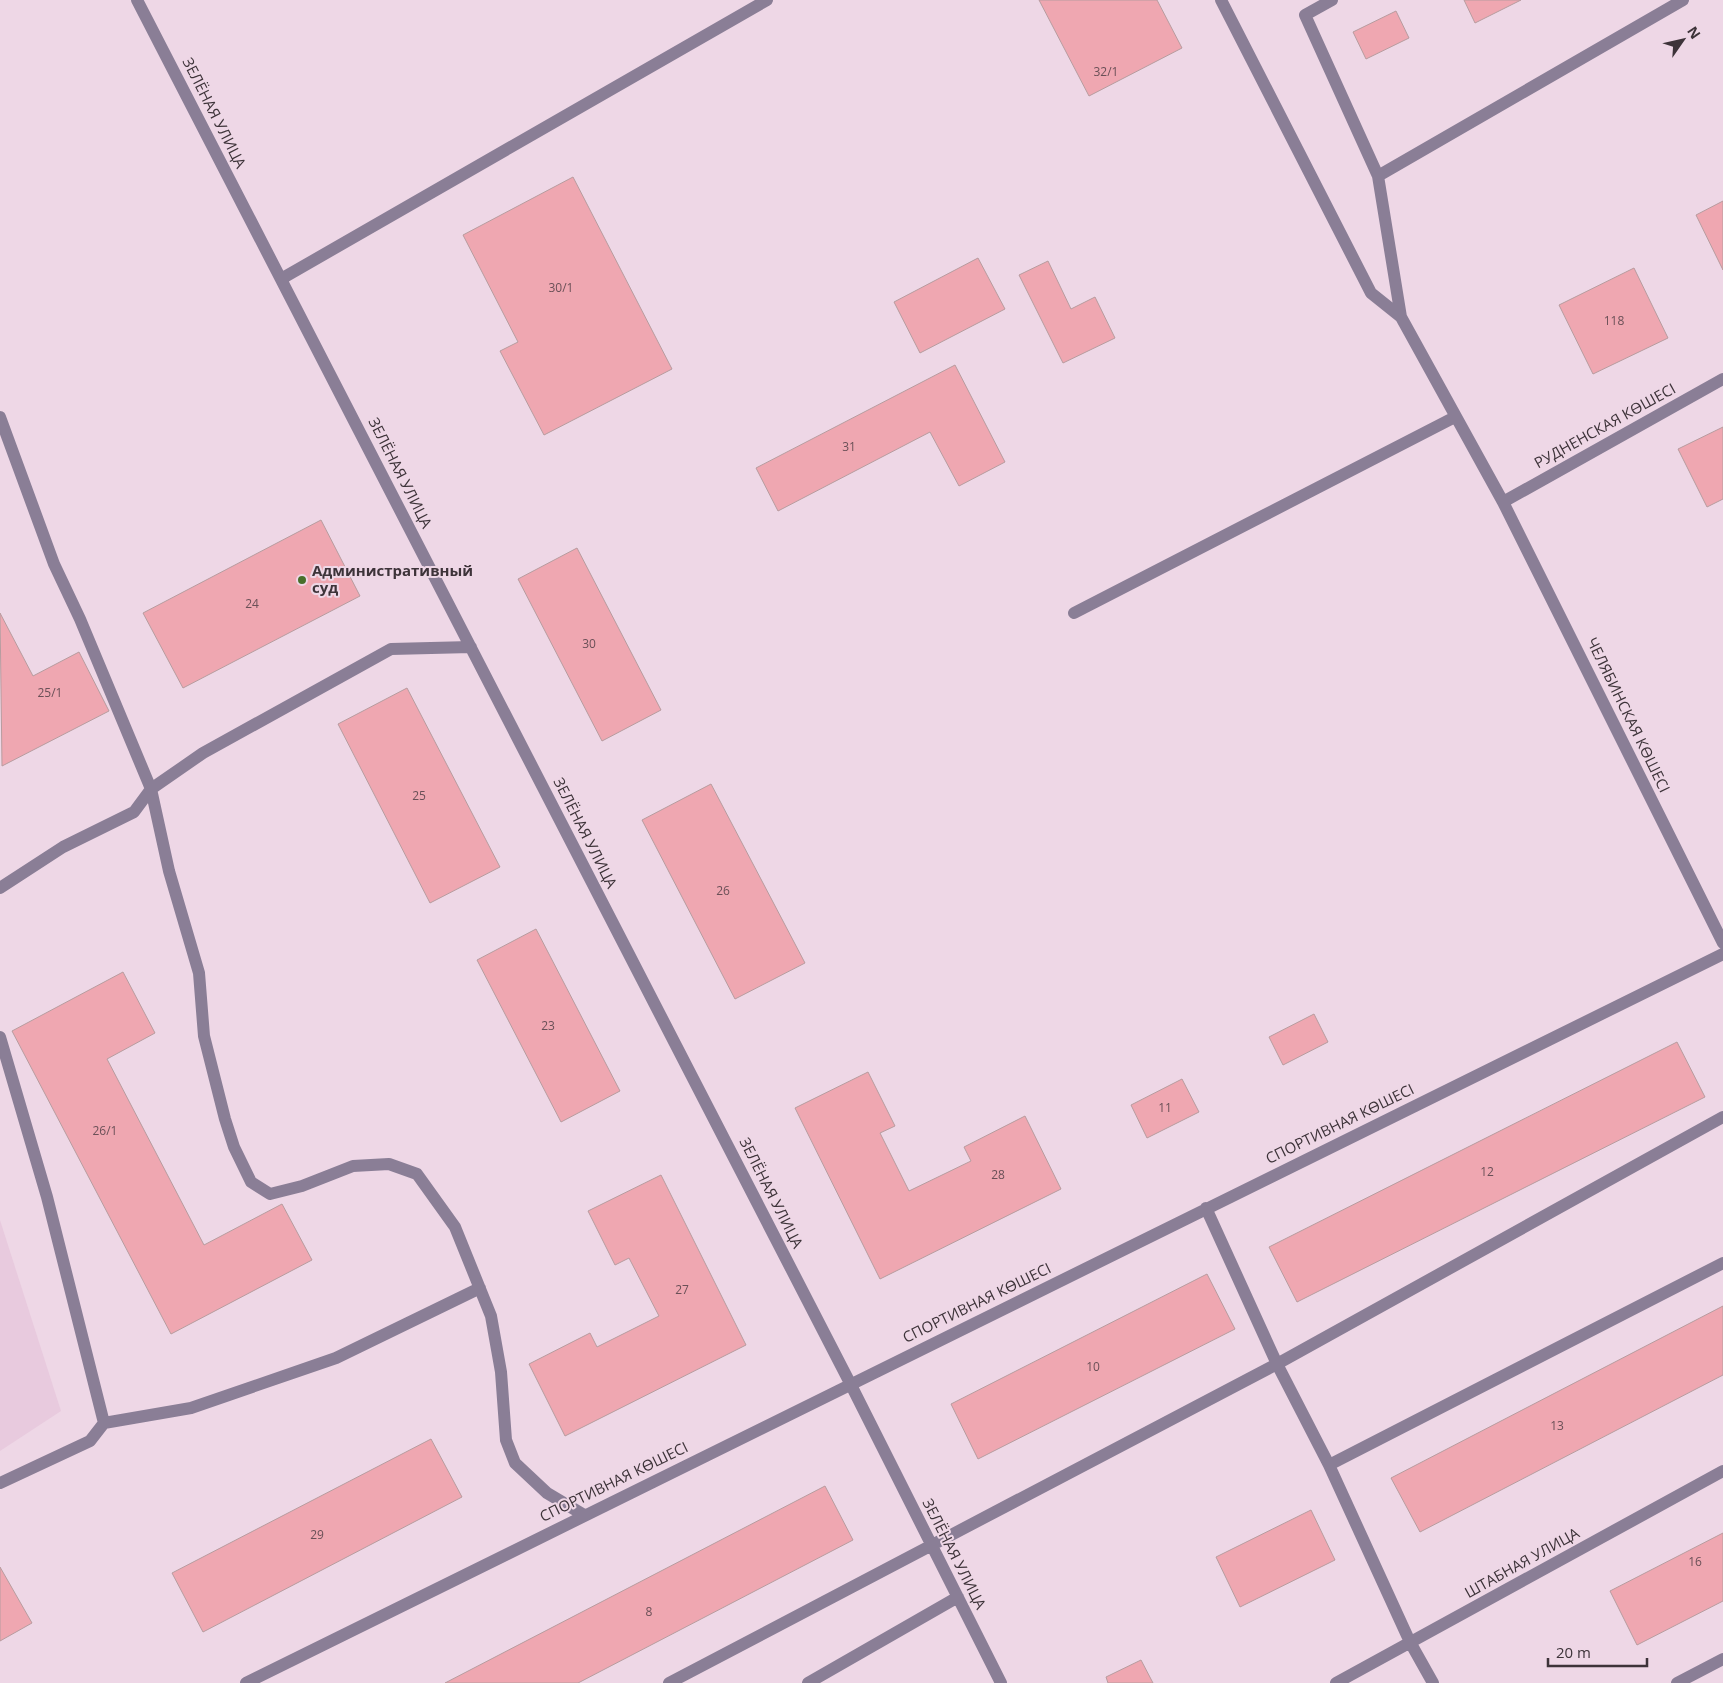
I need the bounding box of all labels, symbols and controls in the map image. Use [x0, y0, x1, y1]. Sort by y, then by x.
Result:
north arrow [1658, 15, 1708, 65]
text: N [1683, 22, 1705, 42]
street label: ЗЕЛЁНАЯ УЛИЦА [178, 54, 252, 172]
house number: 32/1 [1094, 63, 1118, 80]
house number: 30/1 [549, 279, 573, 296]
house number: 118 [1604, 312, 1624, 329]
street label: РУДНЕНСКАЯ КӨШЕСІ [1530, 378, 1679, 472]
street label: ЗЕЛЁНАЯ УЛИЦА [364, 414, 438, 532]
house number: 31 [842, 438, 856, 455]
place label: Административный суд [312, 560, 473, 597]
marker: Административный суд [296, 574, 308, 586]
house number: 24 [245, 595, 259, 612]
street label: ЧЕЛЯБИНСКАЯ КӨШЕСІ [1583, 634, 1675, 795]
house number: 30 [582, 635, 596, 652]
house number: 25/1 [38, 684, 62, 701]
street label: ЗЕЛЁНАЯ УЛИЦА [549, 774, 623, 892]
house number: 25 [412, 787, 426, 804]
house number: 26 [716, 882, 730, 899]
house number: 23 [541, 1017, 555, 1034]
street label: СПОРТИВНАЯ КӨШЕСІ [1262, 1078, 1417, 1168]
house number: 11 [1158, 1099, 1172, 1116]
house number: 26/1 [93, 1122, 117, 1139]
street label: ЗЕЛЁНАЯ УЛИЦА [735, 1134, 809, 1252]
house number: 12 [1480, 1163, 1494, 1180]
house number: 28 [991, 1166, 1005, 1183]
street label: СПОРТИВНАЯ КӨШЕСІ [899, 1257, 1054, 1347]
house number: 27 [675, 1281, 689, 1298]
house number: 10 [1086, 1358, 1100, 1375]
house number: 13 [1550, 1417, 1564, 1434]
street label: СПОРТИВНАЯ КӨШЕСІ [536, 1436, 691, 1526]
street label: ЗЕЛЁНАЯ УЛИЦА [918, 1495, 992, 1613]
street label: ШТАБНАЯ УЛИЦА [1461, 1522, 1583, 1602]
house number: 29 [310, 1526, 324, 1543]
house number: 16 [1688, 1553, 1702, 1570]
house number: 8 [646, 1603, 653, 1620]
scale bar [1548, 1636, 1647, 1668]
text: 20 m [1556, 1642, 1591, 1662]

